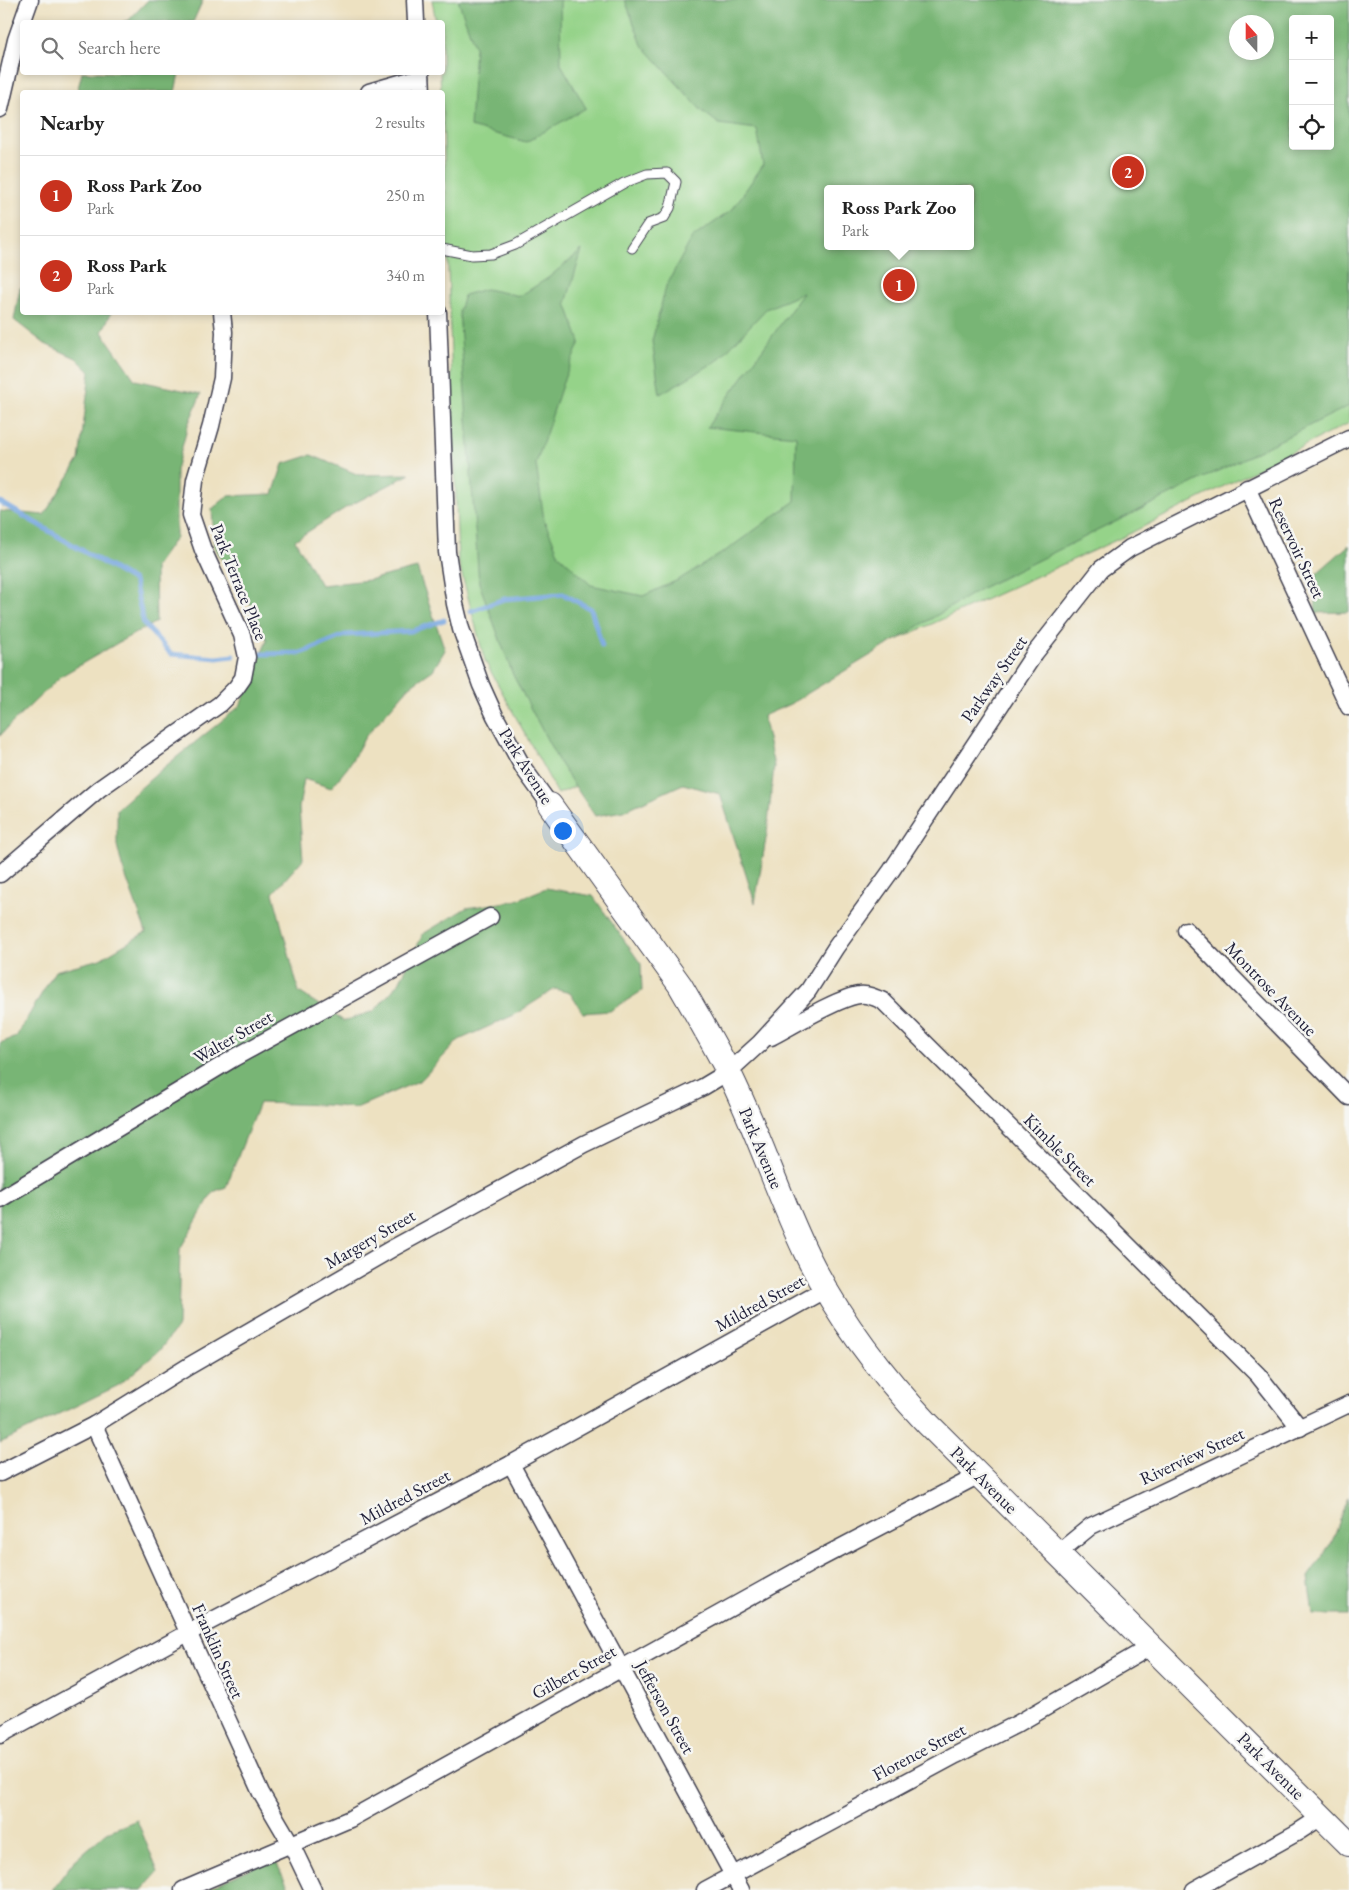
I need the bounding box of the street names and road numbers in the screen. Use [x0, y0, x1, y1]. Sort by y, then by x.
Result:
street label: Reservoir Street [1264, 494, 1331, 602]
street label: Park Terrace Place [206, 520, 273, 643]
street label: Parkway Street [955, 631, 1032, 727]
street label: Park Avenue [494, 723, 559, 808]
street label: Montrose Avenue [1220, 936, 1322, 1041]
street label: Walter Street [189, 1004, 277, 1069]
street label: Park Avenue [734, 1104, 789, 1192]
street label: Kimble Street [1019, 1108, 1102, 1191]
street label: Margery Street [320, 1203, 420, 1274]
street label: Mildred Street [711, 1268, 809, 1337]
street label: Riverview Street [1136, 1421, 1248, 1490]
street label: Park Avenue [946, 1441, 1023, 1518]
street label: Mildred Street [356, 1463, 454, 1530]
street label: Franklin Street [187, 1600, 250, 1702]
street label: Gilbert Street [528, 1639, 620, 1704]
street label: Jefferson Street [629, 1654, 701, 1758]
street label: Florence Street [868, 1717, 970, 1786]
street label: Park Avenue [1233, 1727, 1310, 1804]

